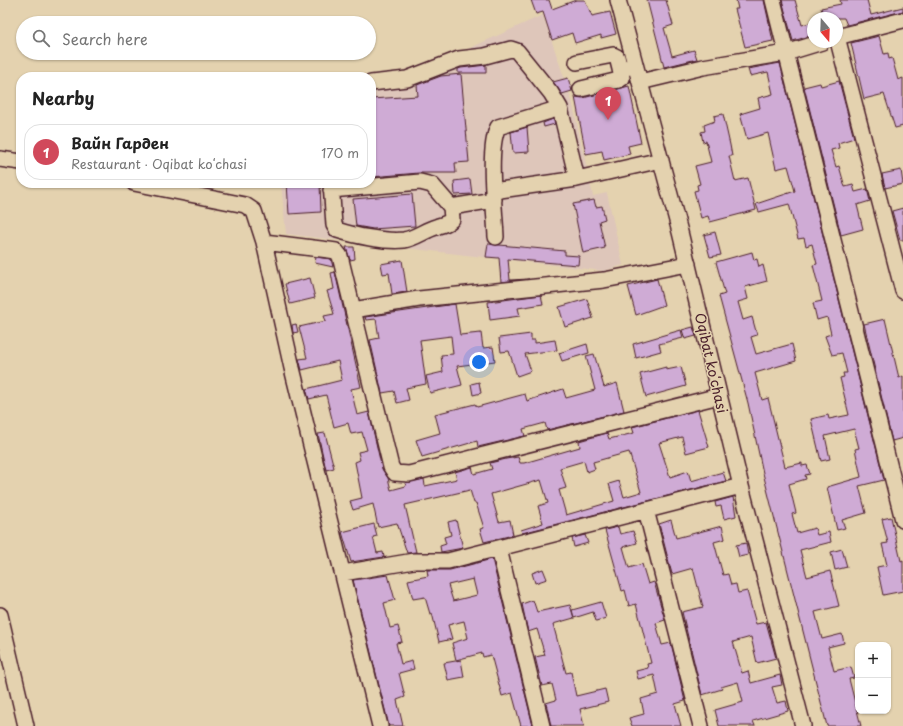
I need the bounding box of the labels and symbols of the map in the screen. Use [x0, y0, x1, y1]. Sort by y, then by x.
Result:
north arrow [807, 12, 843, 48]
pin: 1 [595, 87, 621, 120]
street label: Oqibat koʻchasi [690, 311, 733, 415]
your location [469, 352, 489, 372]

